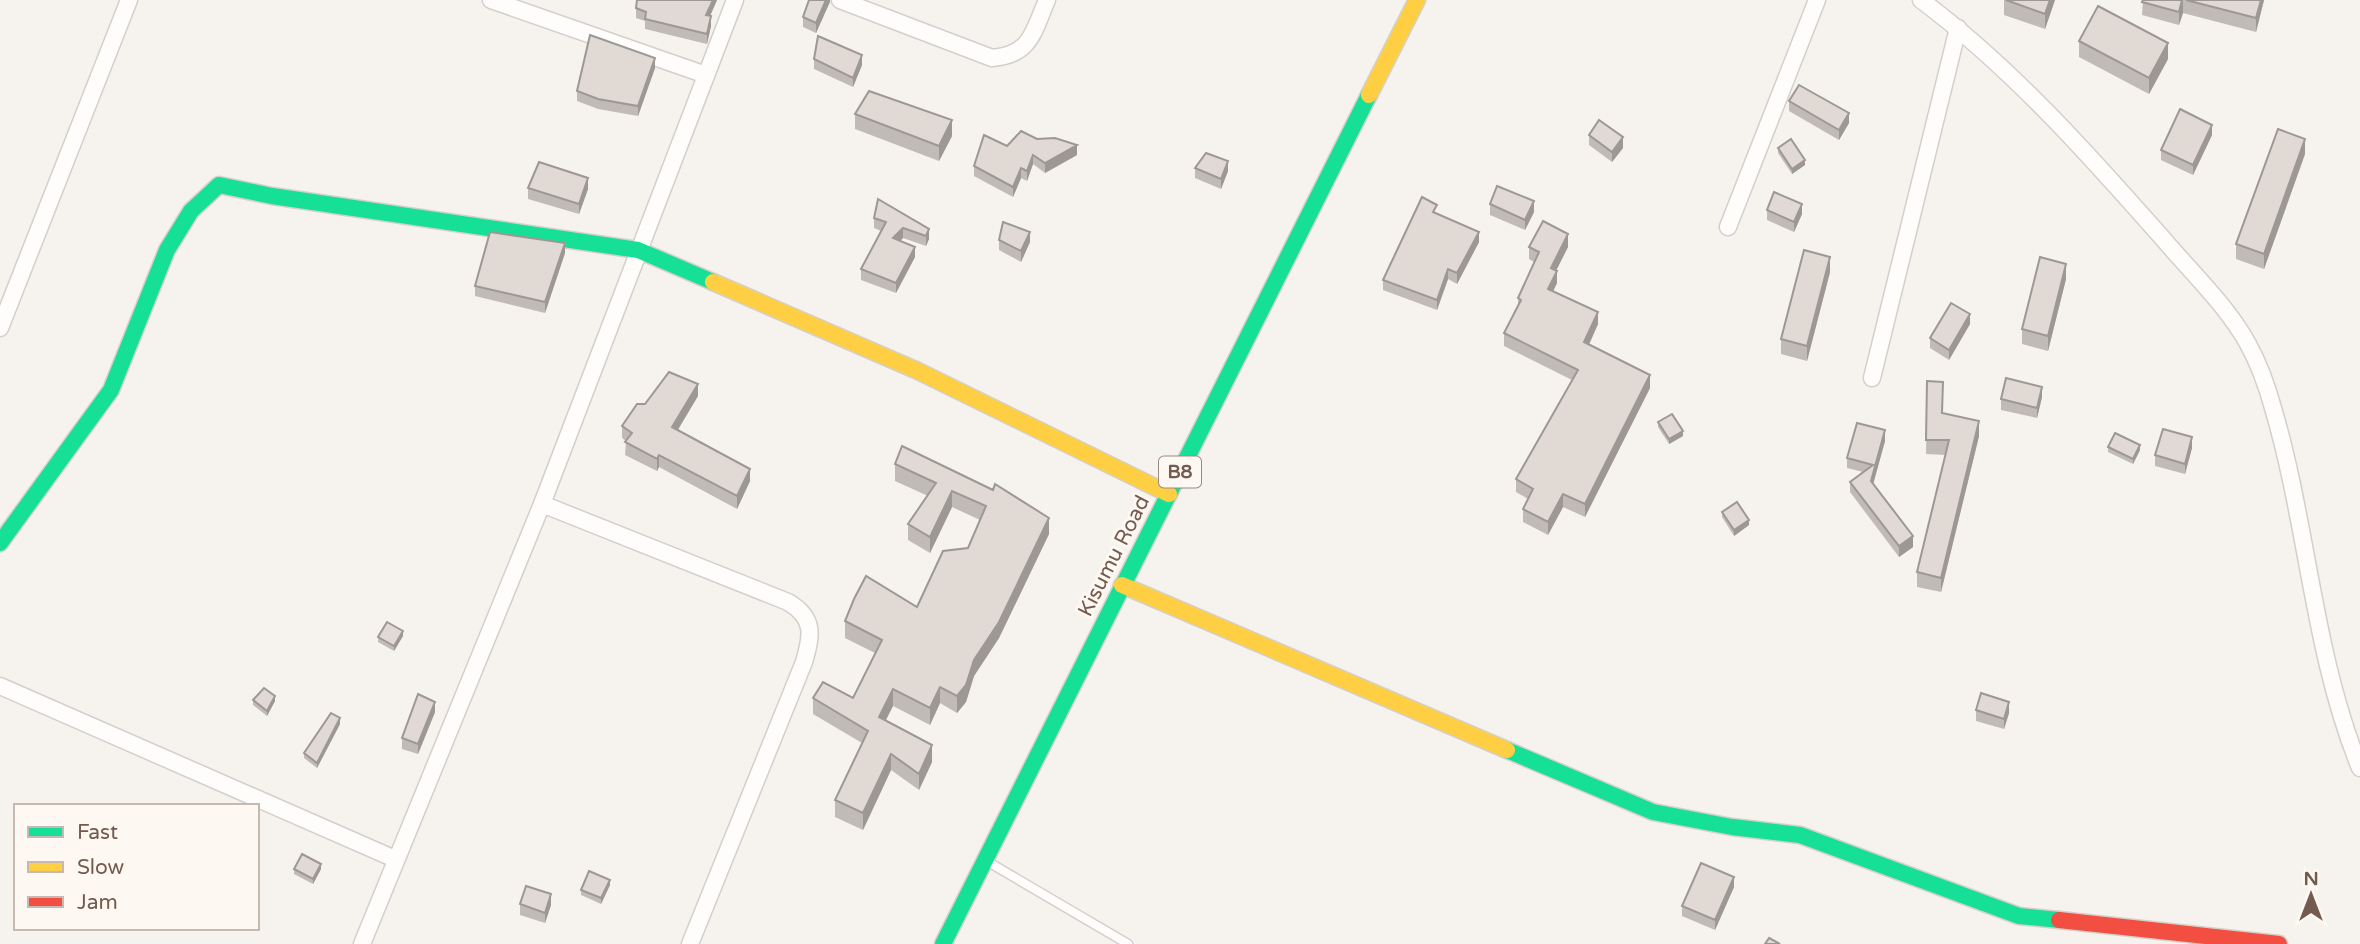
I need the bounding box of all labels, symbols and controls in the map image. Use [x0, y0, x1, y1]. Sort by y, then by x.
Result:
road number: B8 [1159, 457, 1201, 488]
street label: Kisumu Road [1073, 491, 1155, 621]
legend [14, 804, 259, 930]
text: Fast [77, 820, 118, 845]
text: Slow [77, 855, 125, 880]
north arrow [2276, 860, 2346, 930]
text: N [2303, 868, 2319, 890]
text: Jam [77, 890, 118, 915]

